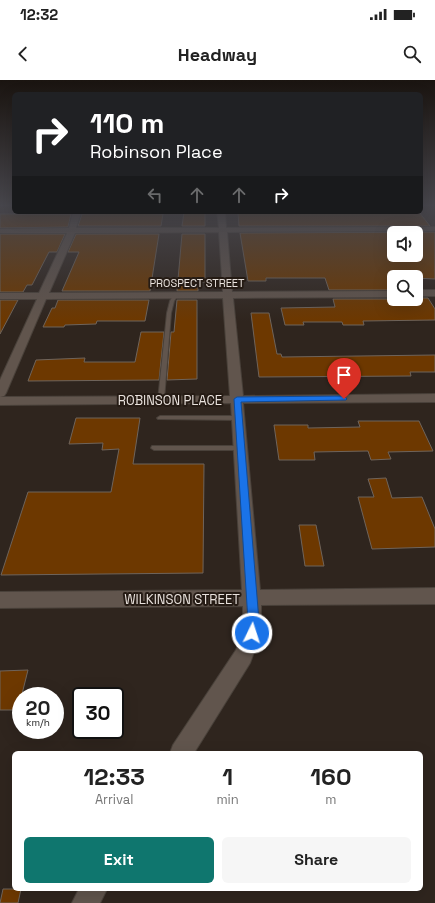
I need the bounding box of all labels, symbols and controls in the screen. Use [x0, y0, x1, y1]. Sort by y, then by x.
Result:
text: 12:32 [20, 5, 58, 24]
icon: back [12, 43, 34, 65]
text: Headway [178, 43, 257, 66]
icon: search [401, 43, 423, 65]
text: 110 m [90, 105, 164, 141]
icon: right [24, 108, 76, 160]
text: Robinson Place [90, 140, 223, 163]
icon: left [144, 184, 166, 206]
icon: ahead [186, 184, 208, 206]
icon: ahead [228, 184, 250, 206]
icon: right [270, 184, 292, 206]
map controls [387, 226, 423, 306]
button: sound [387, 226, 423, 262]
button: search [387, 270, 423, 306]
street label: PROSPECT STREET [149, 276, 245, 290]
pin [327, 358, 361, 399]
icon: arrive [333, 364, 355, 386]
street label: ROBINSON PLACE [118, 392, 222, 409]
street label: WILKINSON STREET [124, 591, 240, 608]
position arrow [231, 612, 273, 654]
speed limit sign: 30 [72, 687, 124, 739]
text: 20 [26, 695, 50, 721]
text: km/h [26, 716, 50, 729]
text: 12:33 [83, 761, 145, 792]
text: 1 [222, 761, 233, 792]
text: 160 [310, 761, 351, 792]
text: Arrival [95, 791, 134, 808]
text: min [216, 791, 239, 808]
text: m [325, 791, 336, 808]
button: Exit [24, 837, 214, 883]
button: Share [222, 837, 411, 883]

